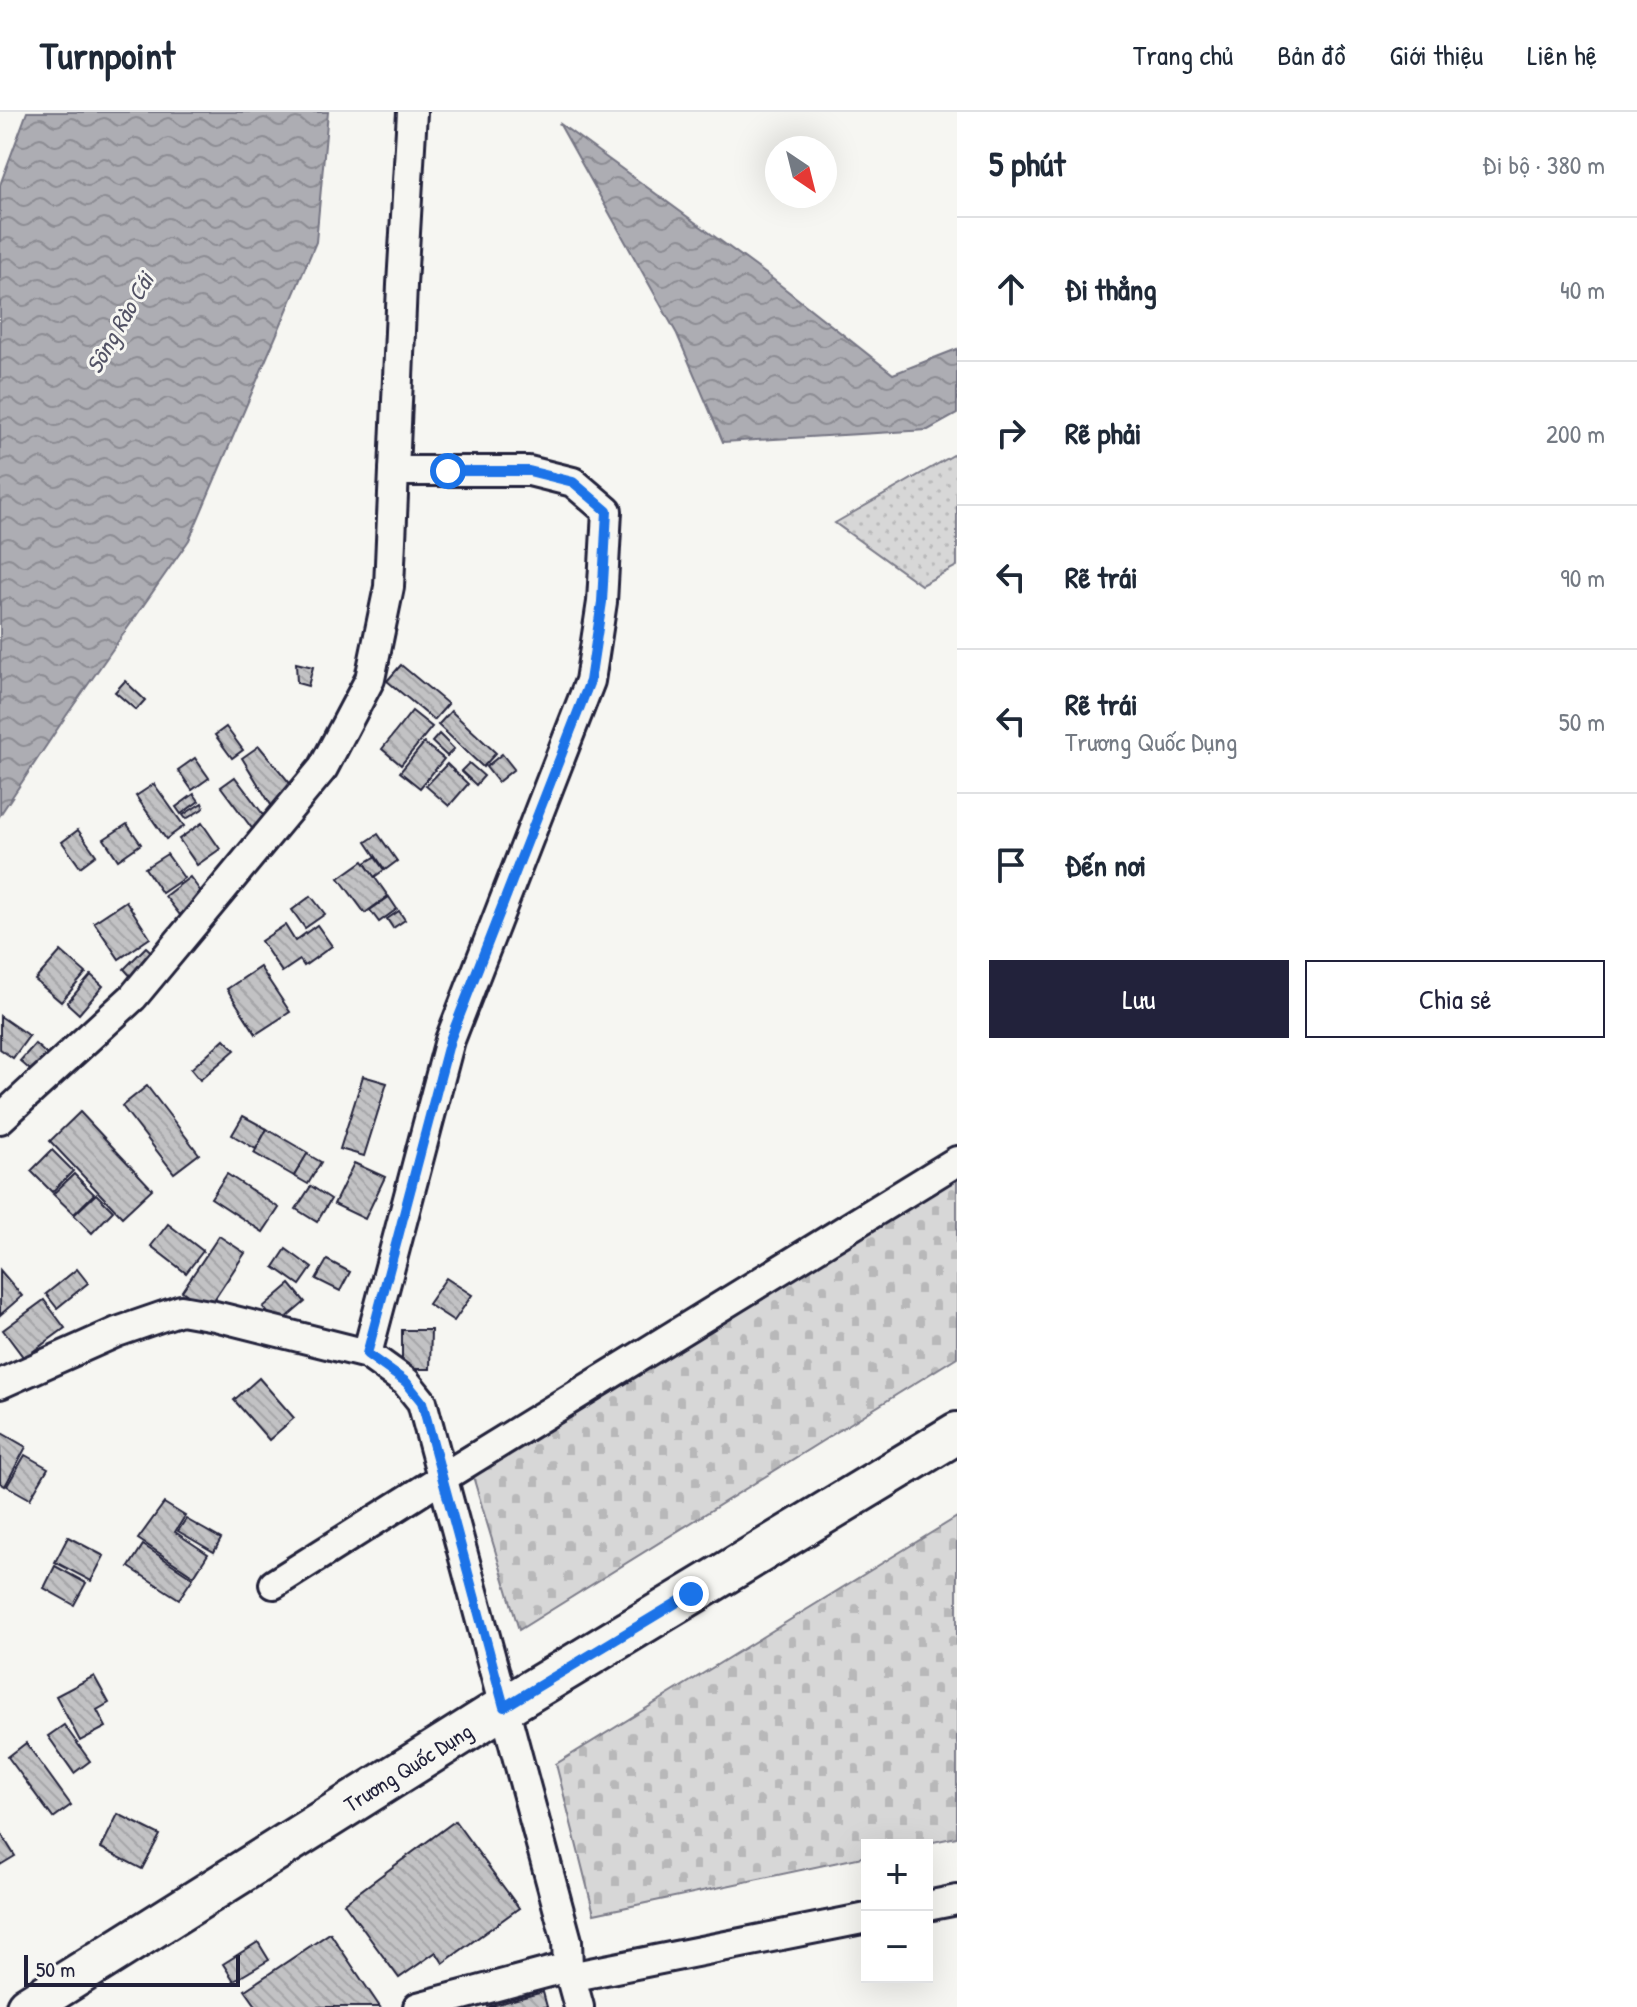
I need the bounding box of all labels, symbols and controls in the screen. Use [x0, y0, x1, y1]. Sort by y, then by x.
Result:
text: Turnpoint [40, 29, 175, 81]
text: Trang chủ [1133, 36, 1233, 74]
text: Bản đồ [1277, 36, 1345, 74]
text: Giới thiệu [1389, 36, 1483, 74]
text: Liên hệ [1527, 36, 1597, 74]
north arrow [765, 136, 837, 208]
text: 5 phút [989, 141, 1065, 187]
text: Đi bộ · 380 m [1482, 147, 1605, 182]
water label: Sông Rào Cái [77, 264, 163, 379]
icon: ahead [989, 267, 1033, 311]
text: Đi thẳng [1065, 269, 1157, 309]
text: 40 m [1560, 272, 1605, 307]
icon: right [989, 411, 1033, 455]
text: Rẽ phải [1065, 413, 1141, 453]
text: 200 m [1546, 416, 1605, 451]
route start [430, 453, 466, 489]
icon: left [989, 555, 1033, 599]
text: Rẽ trái [1065, 557, 1138, 597]
text: 90 m [1560, 560, 1605, 595]
text: Rẽ trái [1065, 684, 1138, 724]
icon: left [989, 699, 1033, 743]
text: 50 m [1559, 704, 1605, 739]
text: Trương Quốc Dụng [1065, 724, 1237, 759]
icon: arrive [989, 843, 1033, 887]
text: Đến nơi [1065, 845, 1146, 885]
button: Lưu [989, 960, 1289, 1038]
button: Chia sẻ [1305, 960, 1605, 1038]
route end [673, 1576, 709, 1612]
street label: Trương Quốc Dụng [338, 1716, 478, 1819]
map controls [861, 1839, 933, 1983]
button: + [861, 1839, 933, 1911]
button: − [861, 1911, 933, 1983]
scale bar [24, 1951, 240, 1987]
text: 50 m [36, 1954, 75, 1984]

